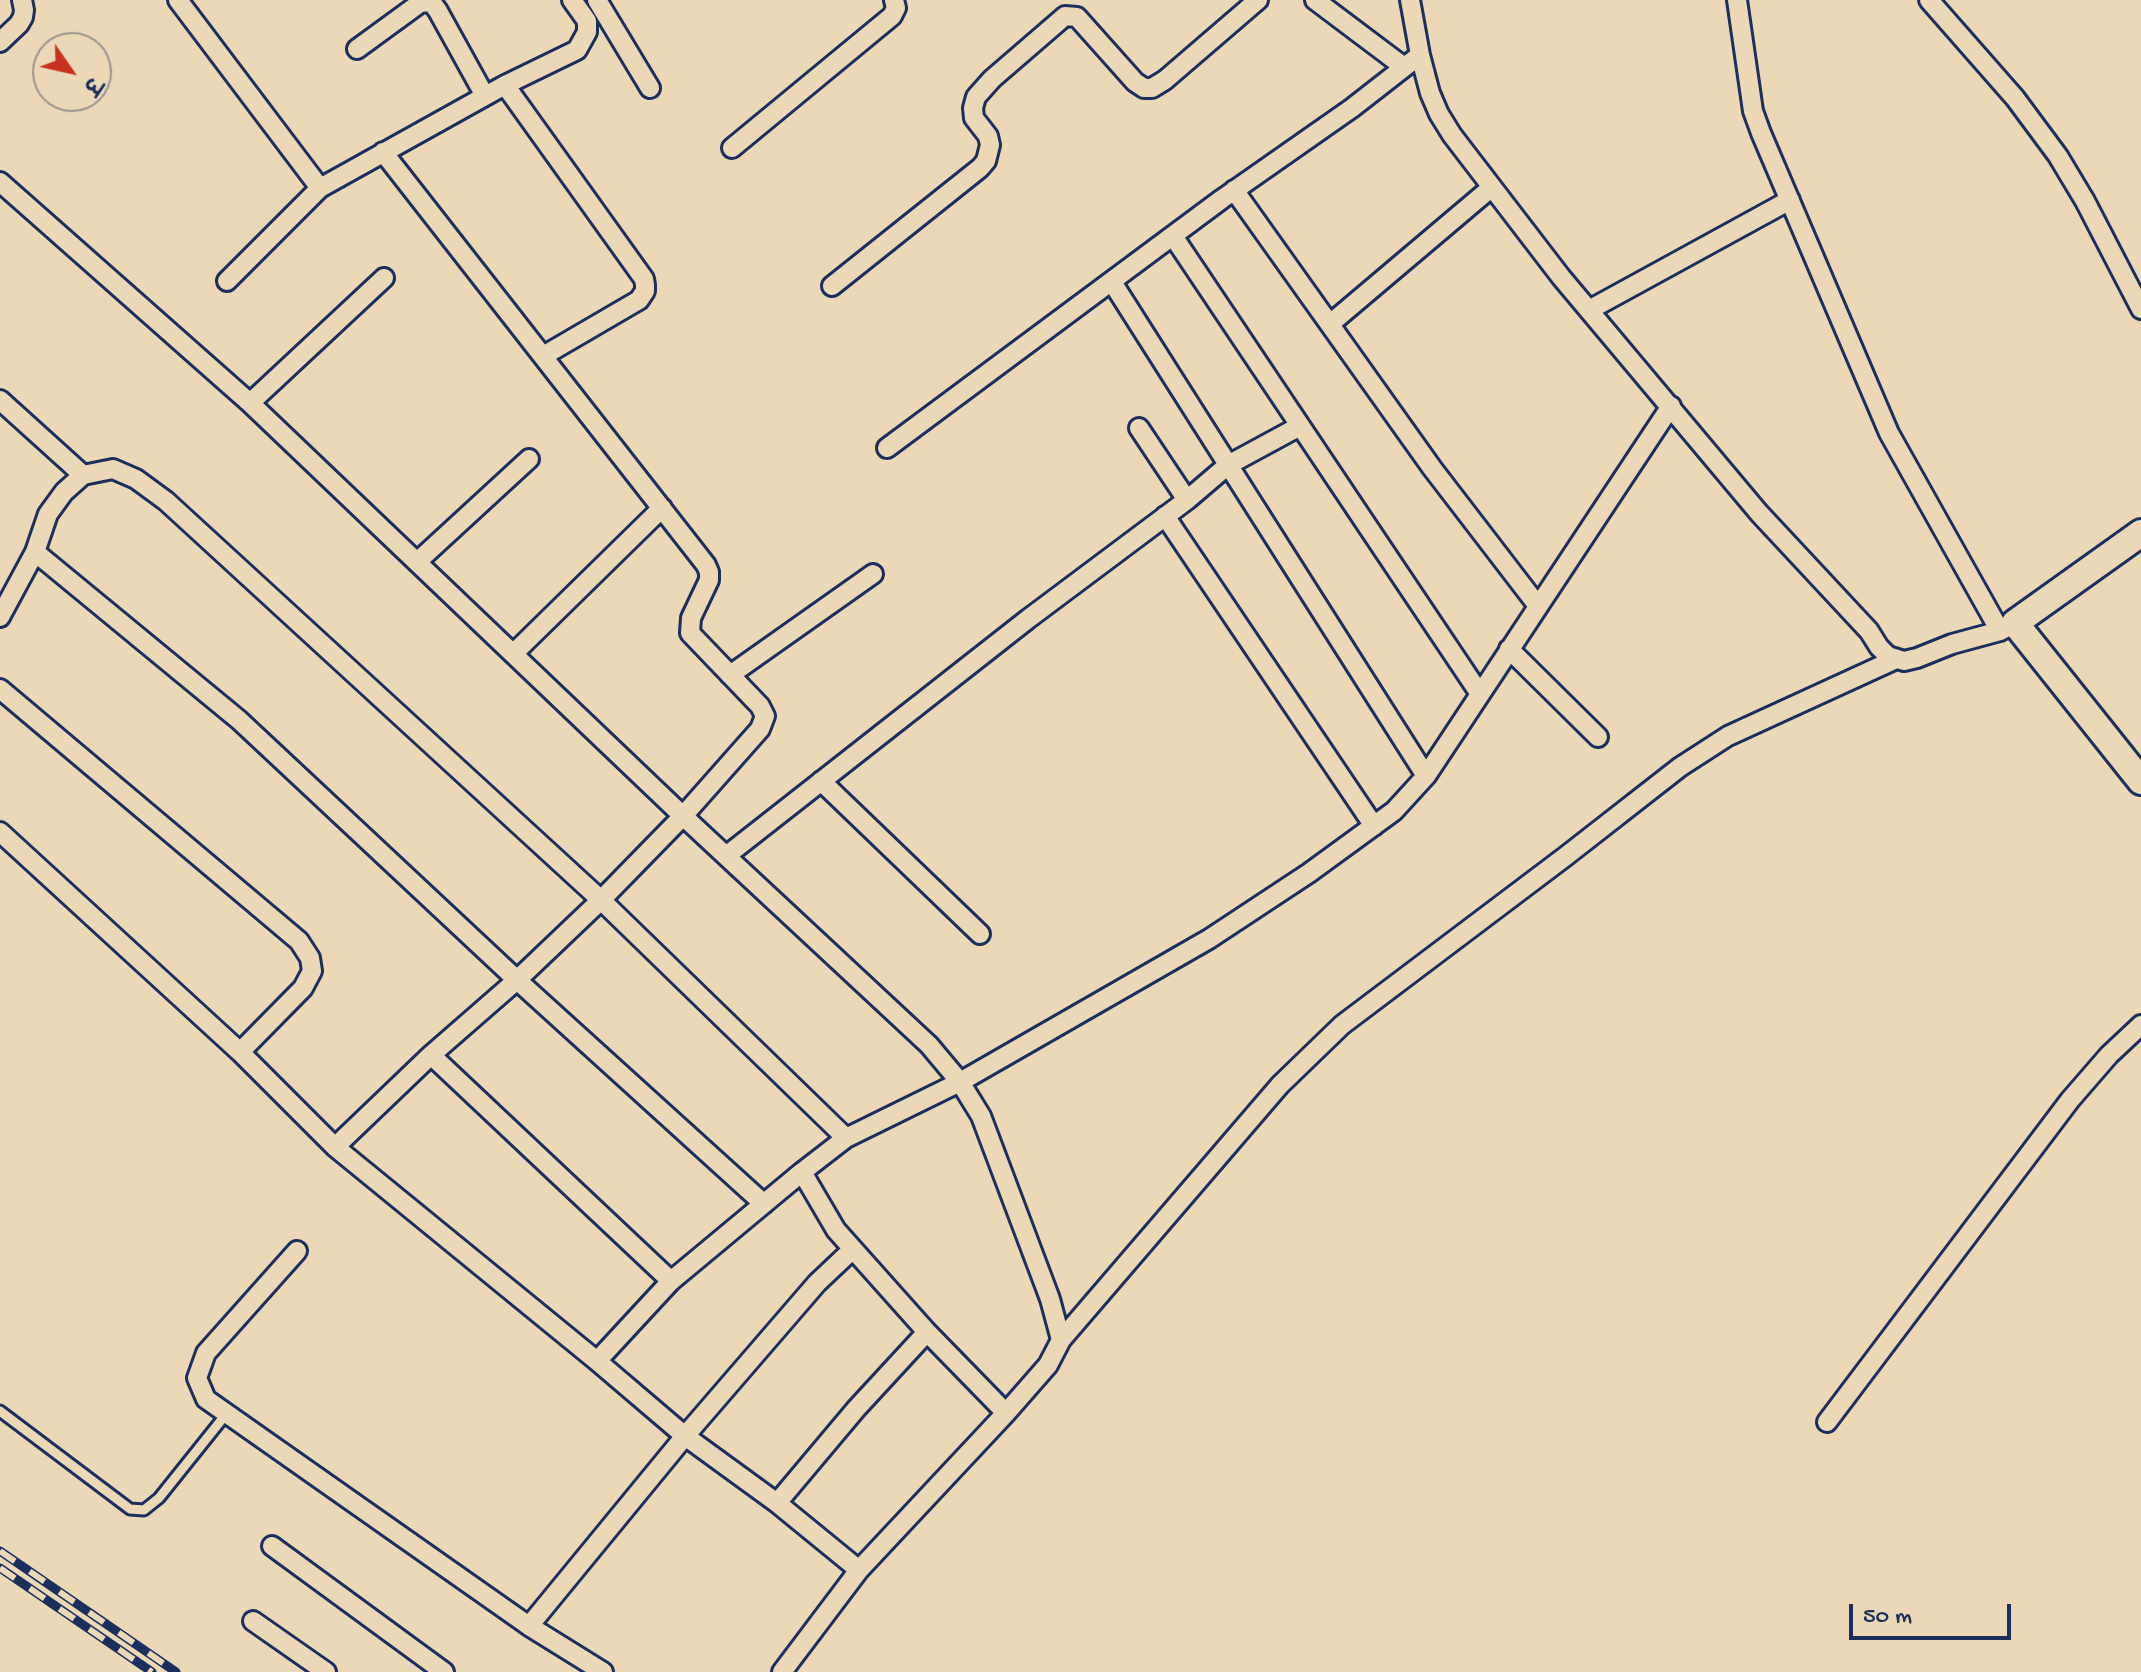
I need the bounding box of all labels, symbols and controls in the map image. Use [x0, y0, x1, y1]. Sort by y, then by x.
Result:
north arrow [32, 32, 112, 112]
text: उ [75, 71, 105, 98]
scale bar [1853, 1588, 2015, 1638]
text: 50 m [1863, 1603, 1912, 1632]

